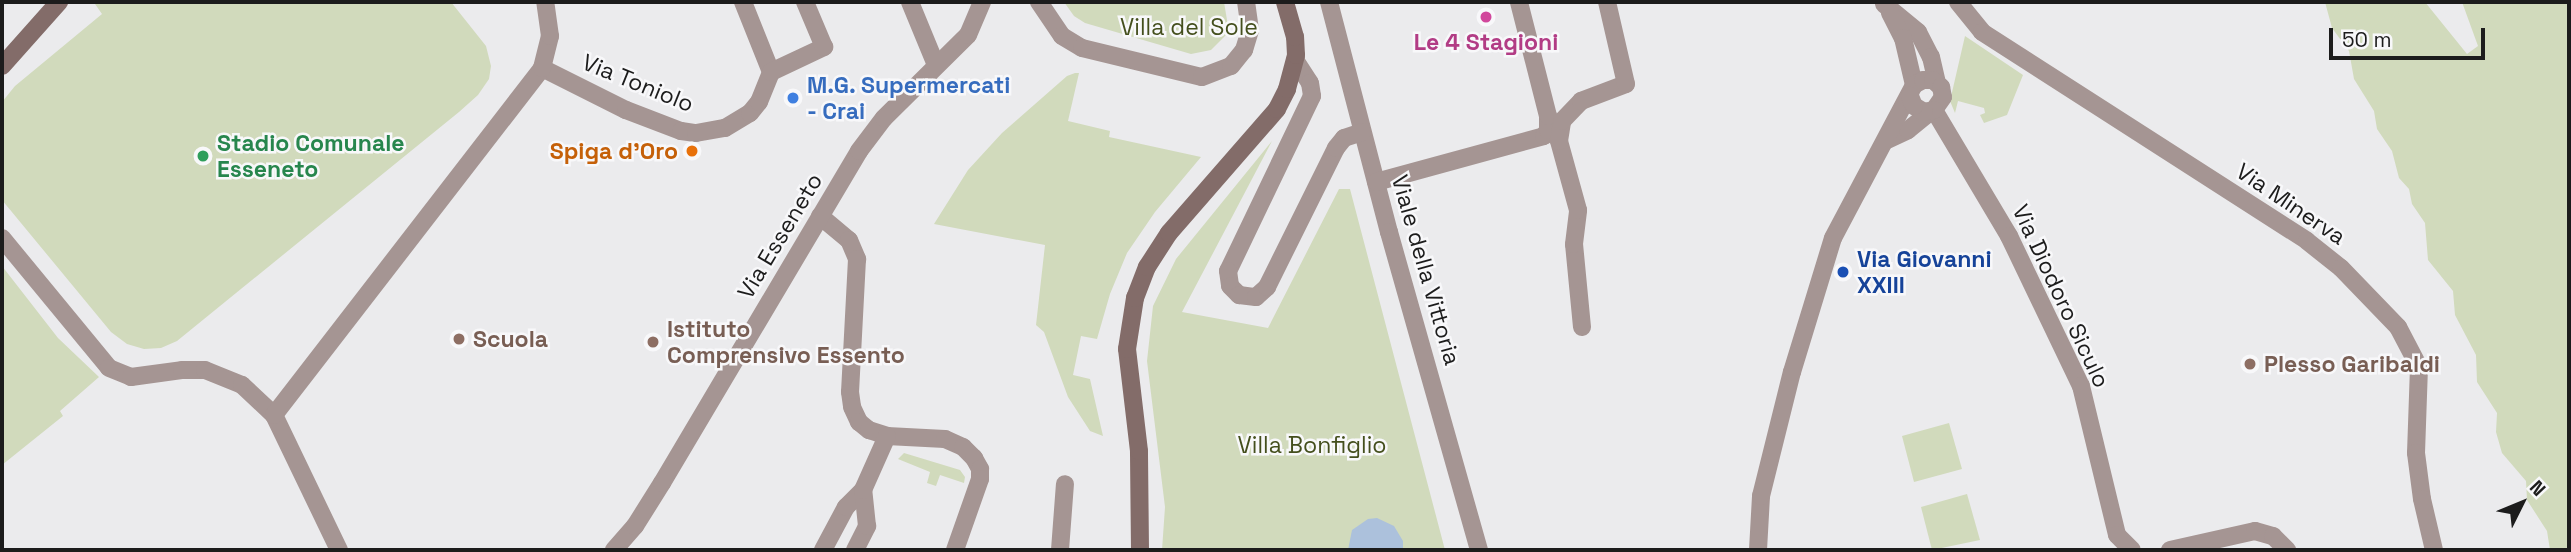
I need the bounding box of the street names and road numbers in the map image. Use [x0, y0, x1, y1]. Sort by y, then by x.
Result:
street label: Via Toniolo [578, 48, 698, 118]
street label: Via Minerva [2231, 157, 2351, 251]
street label: Via Esseneto [732, 168, 828, 304]
street label: Viale della Vittoria [1386, 172, 1466, 368]
street label: Via Diodoro Siculo [2006, 200, 2116, 392]

